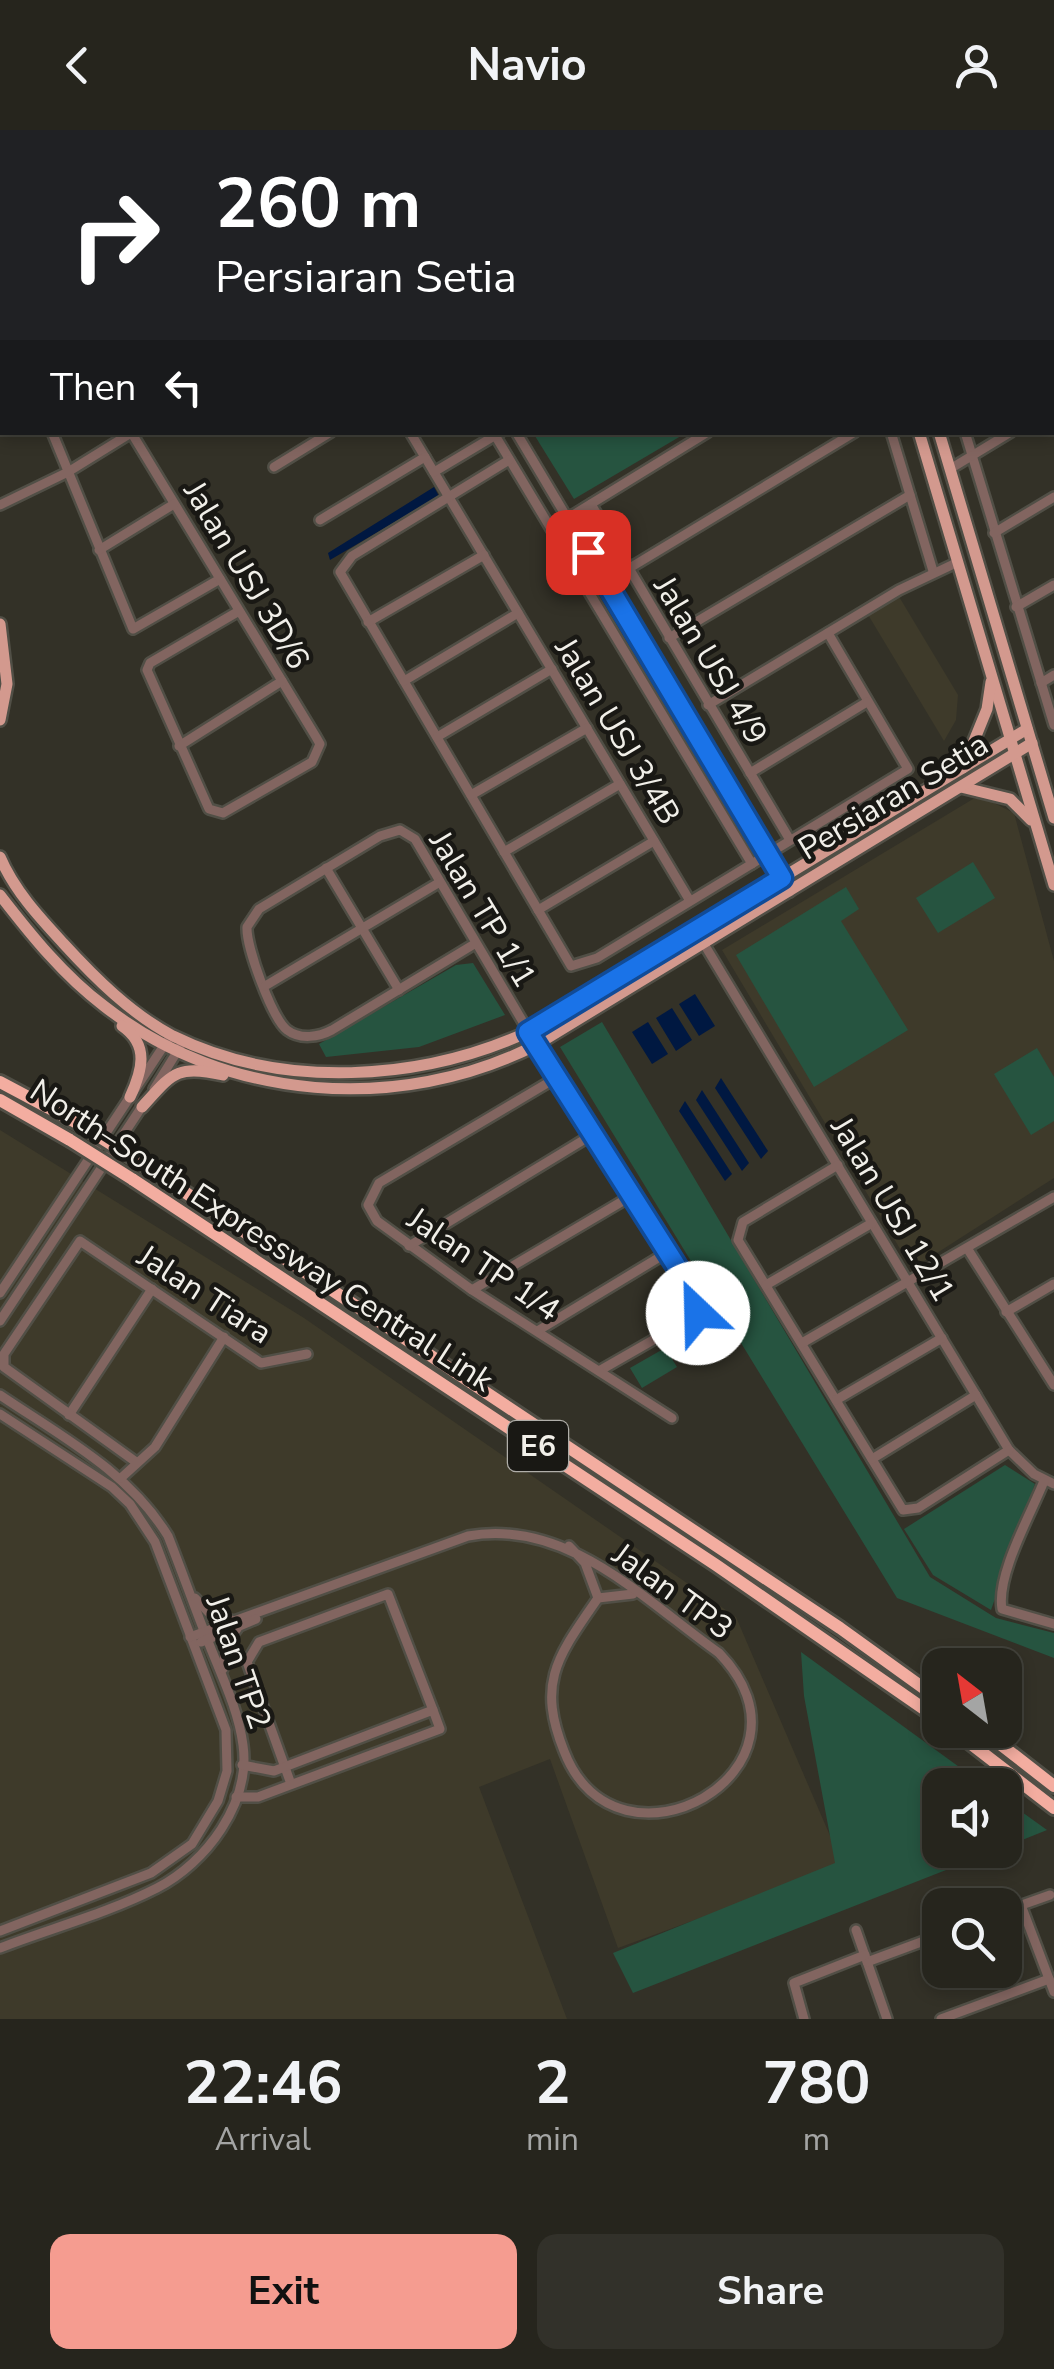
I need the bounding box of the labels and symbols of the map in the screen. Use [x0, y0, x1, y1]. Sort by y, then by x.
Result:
street label: Jalan USJ 3D/6 [173, 472, 320, 677]
pin [546, 510, 631, 595]
street label: Jalan USJ 4/9 [643, 567, 778, 752]
street label: Jalan USJ 3/4B [544, 629, 690, 833]
street label: Persiaran Setia [790, 723, 996, 870]
street label: Jalan TP 1/1 [418, 822, 546, 995]
street label: North–South Expressway Central Link [22, 1069, 502, 1402]
street label: Jalan USJ 12/1 [820, 1108, 965, 1310]
street label: Jalan TP 1/4 [398, 1197, 568, 1331]
street label: Jalan Tiara [128, 1234, 280, 1354]
position arrow [646, 1261, 750, 1365]
road number: E6 [508, 1421, 568, 1471]
street label: Jalan TP3 [603, 1533, 742, 1650]
street label: Jalan TP2 [195, 1589, 281, 1735]
north arrow [922, 1648, 1022, 1748]

